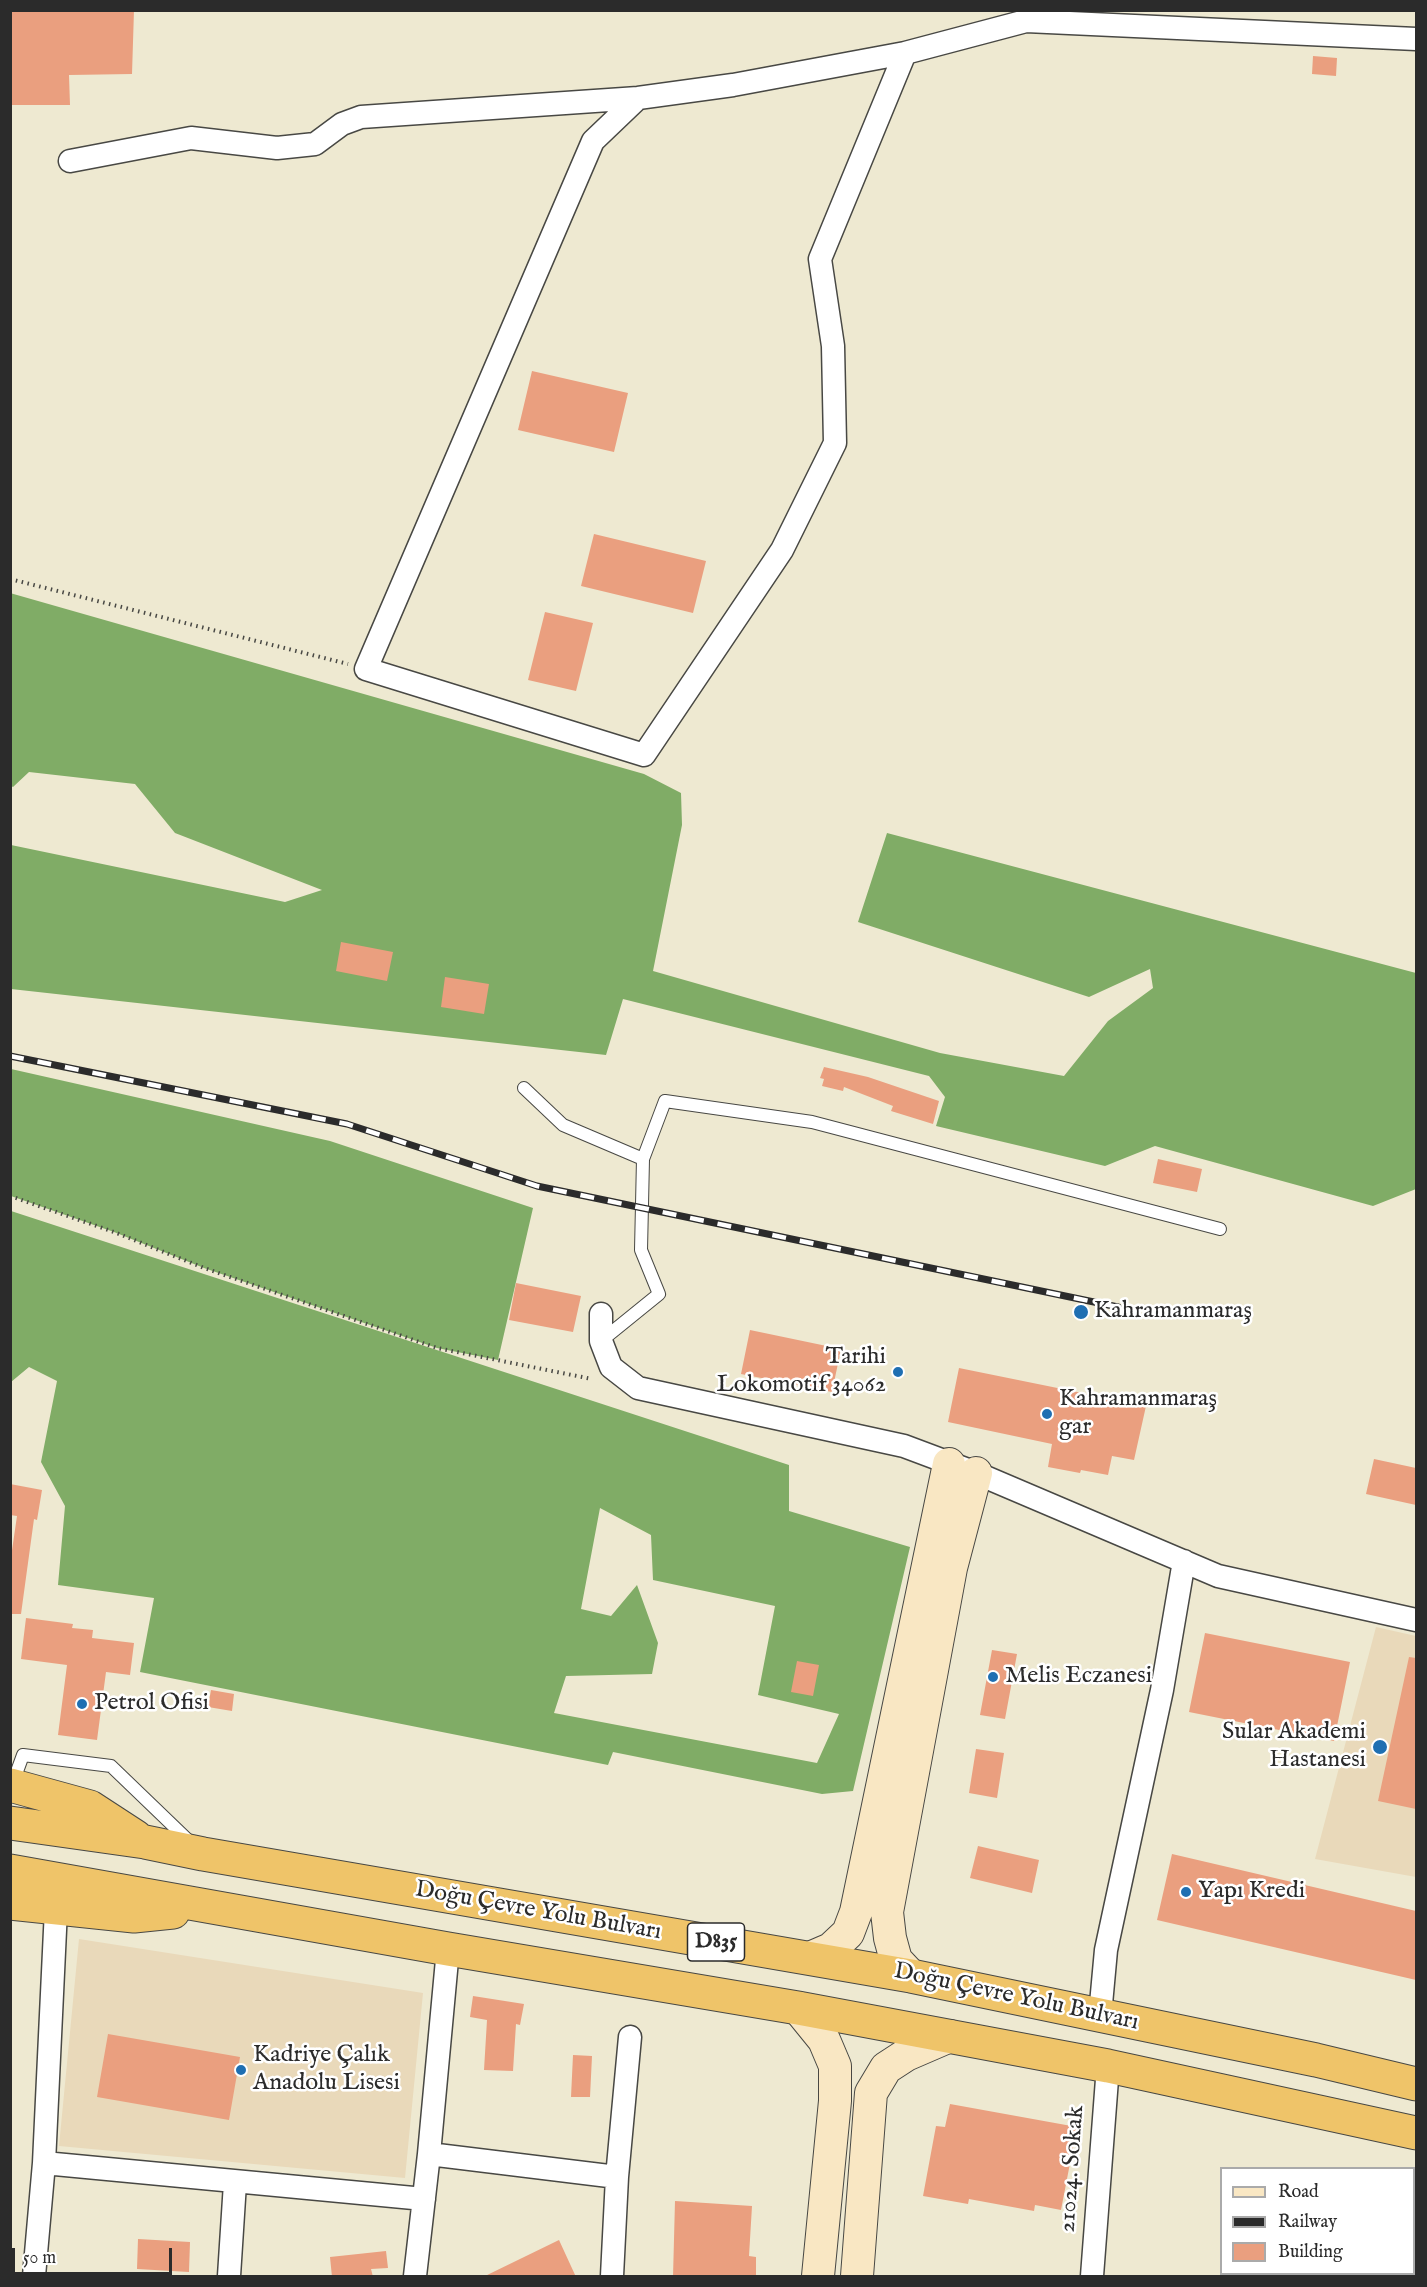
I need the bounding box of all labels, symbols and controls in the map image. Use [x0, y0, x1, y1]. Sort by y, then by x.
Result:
place label: Kahramanmaraş [1094, 1298, 1252, 1326]
marker: Kahramanmaraş [1072, 1303, 1090, 1321]
place label: Tarihi Lokomotif 34062 [716, 1344, 886, 1400]
marker: Tarihi Lokomotif 34062 [891, 1365, 905, 1379]
place label: Kahramanmaraş gar [1059, 1386, 1217, 1442]
marker: Kahramanmaraş gar [1040, 1407, 1054, 1421]
place label: Melis Eczanesi [1005, 1663, 1152, 1691]
marker: Melis Eczanesi [986, 1670, 1000, 1684]
place label: Petrol Ofisi [94, 1690, 209, 1718]
marker: Petrol Ofisi [75, 1697, 89, 1711]
place label: Sular Akademi Hastanesi [1222, 1719, 1366, 1775]
marker: Sular Akademi Hastanesi [1371, 1738, 1389, 1756]
street label: Doğu Çevre Yolu Bulvarı [413, 1876, 663, 1948]
place label: Yapı Kredi [1198, 1878, 1305, 1906]
marker: Yapı Kredi [1179, 1885, 1193, 1899]
road number: D835 [688, 1923, 744, 1961]
street label: Doğu Çevre Yolu Bulvarı [891, 1958, 1141, 2038]
place label: Kadriye Çalık Anadolu Lisesi [253, 2042, 400, 2098]
marker: Kadriye Çalık Anadolu Lisesi [234, 2063, 248, 2077]
street label: 21024. Sokak [1054, 2105, 1092, 2233]
legend [1220, 2167, 1415, 2275]
text: Road [1278, 2181, 1319, 2204]
text: Railway [1278, 2211, 1337, 2234]
scale bar [15, 2236, 176, 2274]
text: Building [1278, 2241, 1343, 2264]
text: 50 m [23, 2247, 56, 2270]

